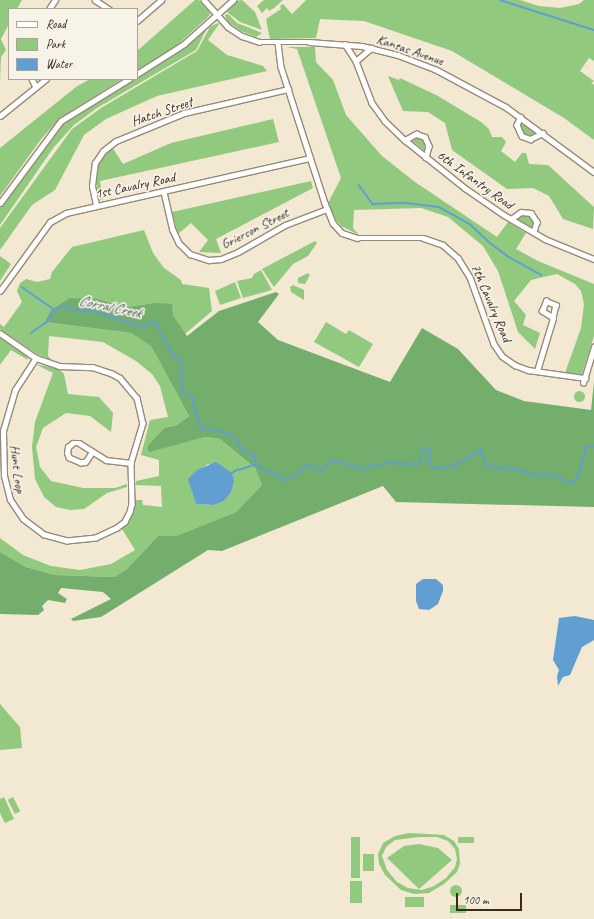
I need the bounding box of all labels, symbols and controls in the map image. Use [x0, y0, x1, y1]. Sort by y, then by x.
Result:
legend [8, 8, 138, 80]
text: Road [46, 16, 66, 32]
street label: Kansas Avenue [374, 31, 446, 69]
text: Park [46, 36, 65, 52]
text: Water [46, 56, 72, 72]
street label: Hatch Street [129, 94, 195, 130]
street label: 6th Infantry Road [434, 147, 516, 213]
street label: 1st Cavalry Road [94, 169, 176, 203]
street label: Grierson Street [218, 205, 292, 253]
street label: 7th Cavalry Road [467, 262, 515, 344]
water label: Corral Creek [77, 292, 143, 322]
street label: Hunt Loop [6, 444, 28, 494]
scale bar [458, 885, 524, 911]
text: 100 m [463, 892, 489, 908]

